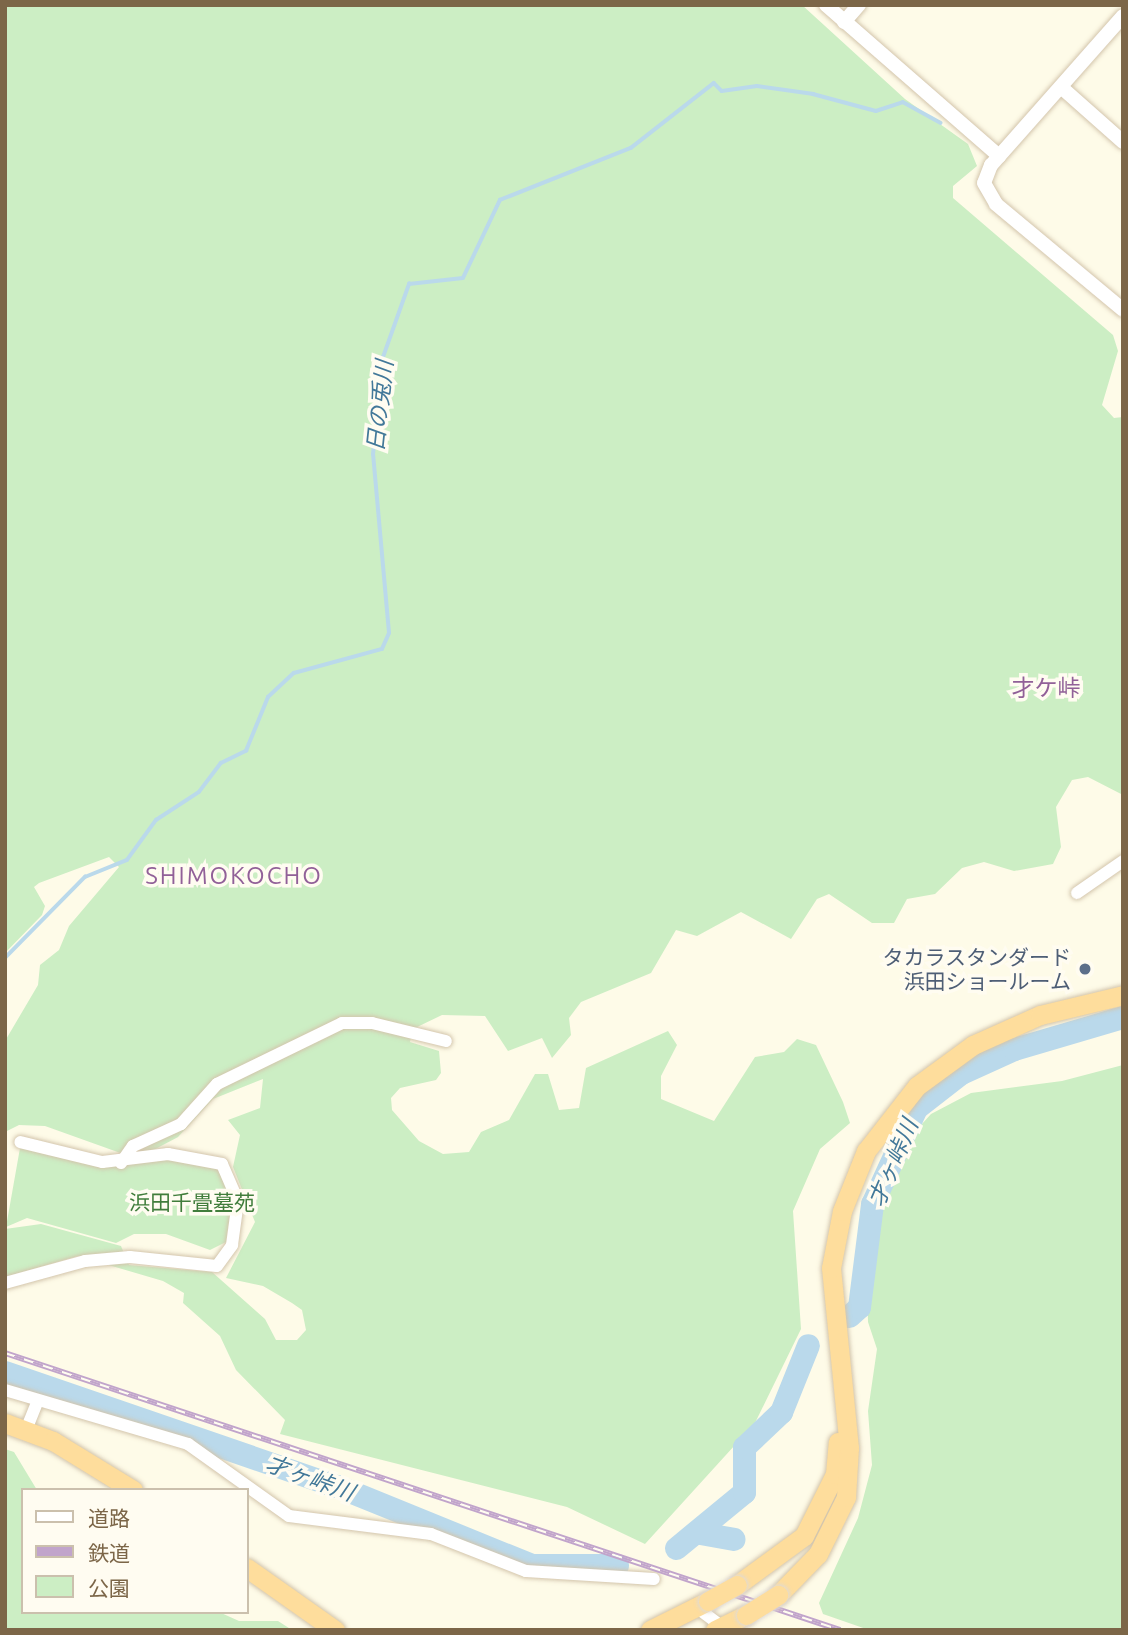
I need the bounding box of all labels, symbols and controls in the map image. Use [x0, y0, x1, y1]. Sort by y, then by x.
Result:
water label: 日の兎川 [361, 359, 399, 453]
district label: 才ケ峠 [1012, 674, 1080, 702]
district label: SHIMOKOCHO [146, 862, 322, 890]
place label: タカラスタンダード 浜田ショールーム [882, 944, 1071, 994]
marker: タカラスタンダード 浜田ショールーム [1077, 961, 1093, 977]
water label: 才ヶ峠川 [862, 1115, 924, 1211]
park label: 浜田千畳墓苑 [129, 1189, 255, 1215]
water label: 才ヶ峠川 [262, 1449, 358, 1507]
legend [21, 1488, 248, 1614]
text: 道路 [88, 1506, 130, 1530]
text: 鉄道 [88, 1541, 130, 1565]
text: 公園 [88, 1576, 130, 1600]

